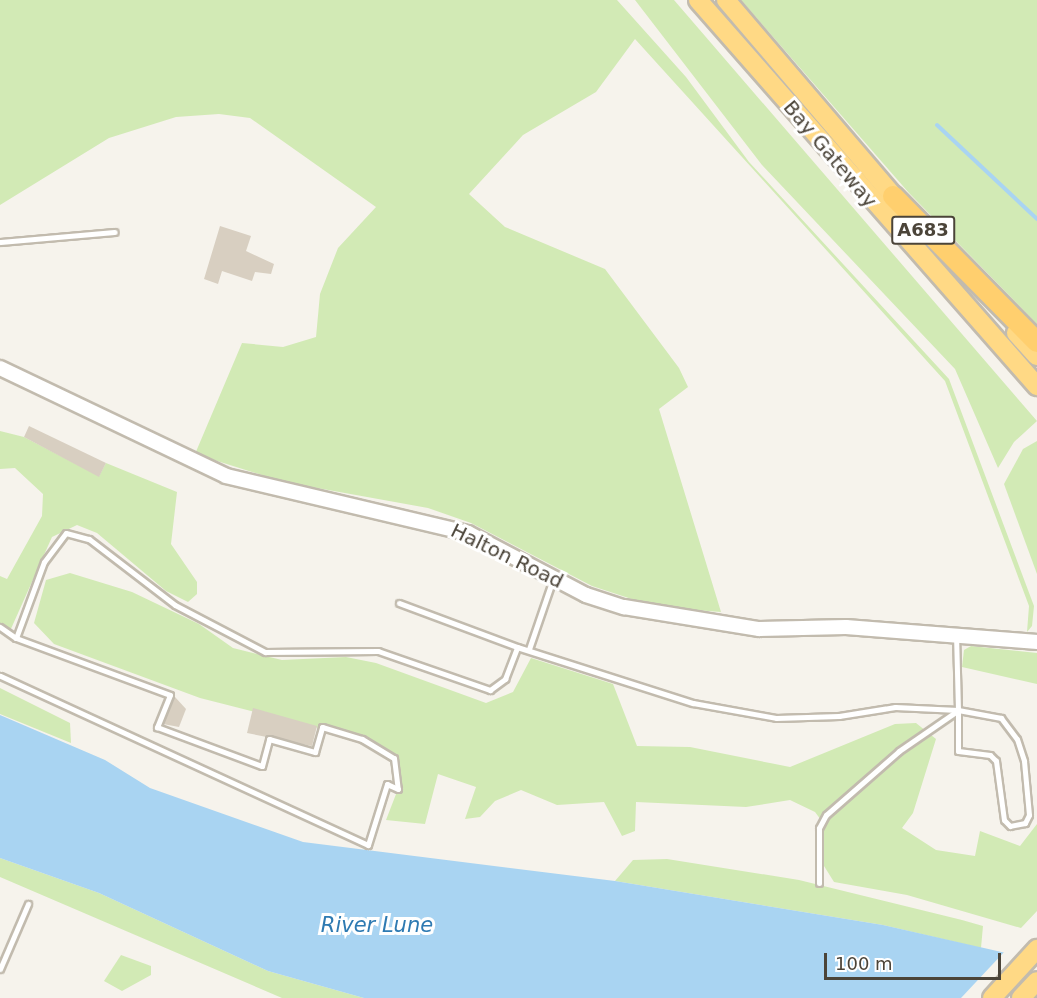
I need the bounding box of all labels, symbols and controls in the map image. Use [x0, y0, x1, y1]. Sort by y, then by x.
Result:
street label: Bay Gateway [778, 96, 882, 212]
road number: A683 [890, 215, 956, 245]
street label: Halton Road [447, 518, 567, 594]
water label: River Lune [321, 912, 433, 938]
scale bar [827, 941, 1004, 979]
text: 100 m [835, 953, 893, 974]

